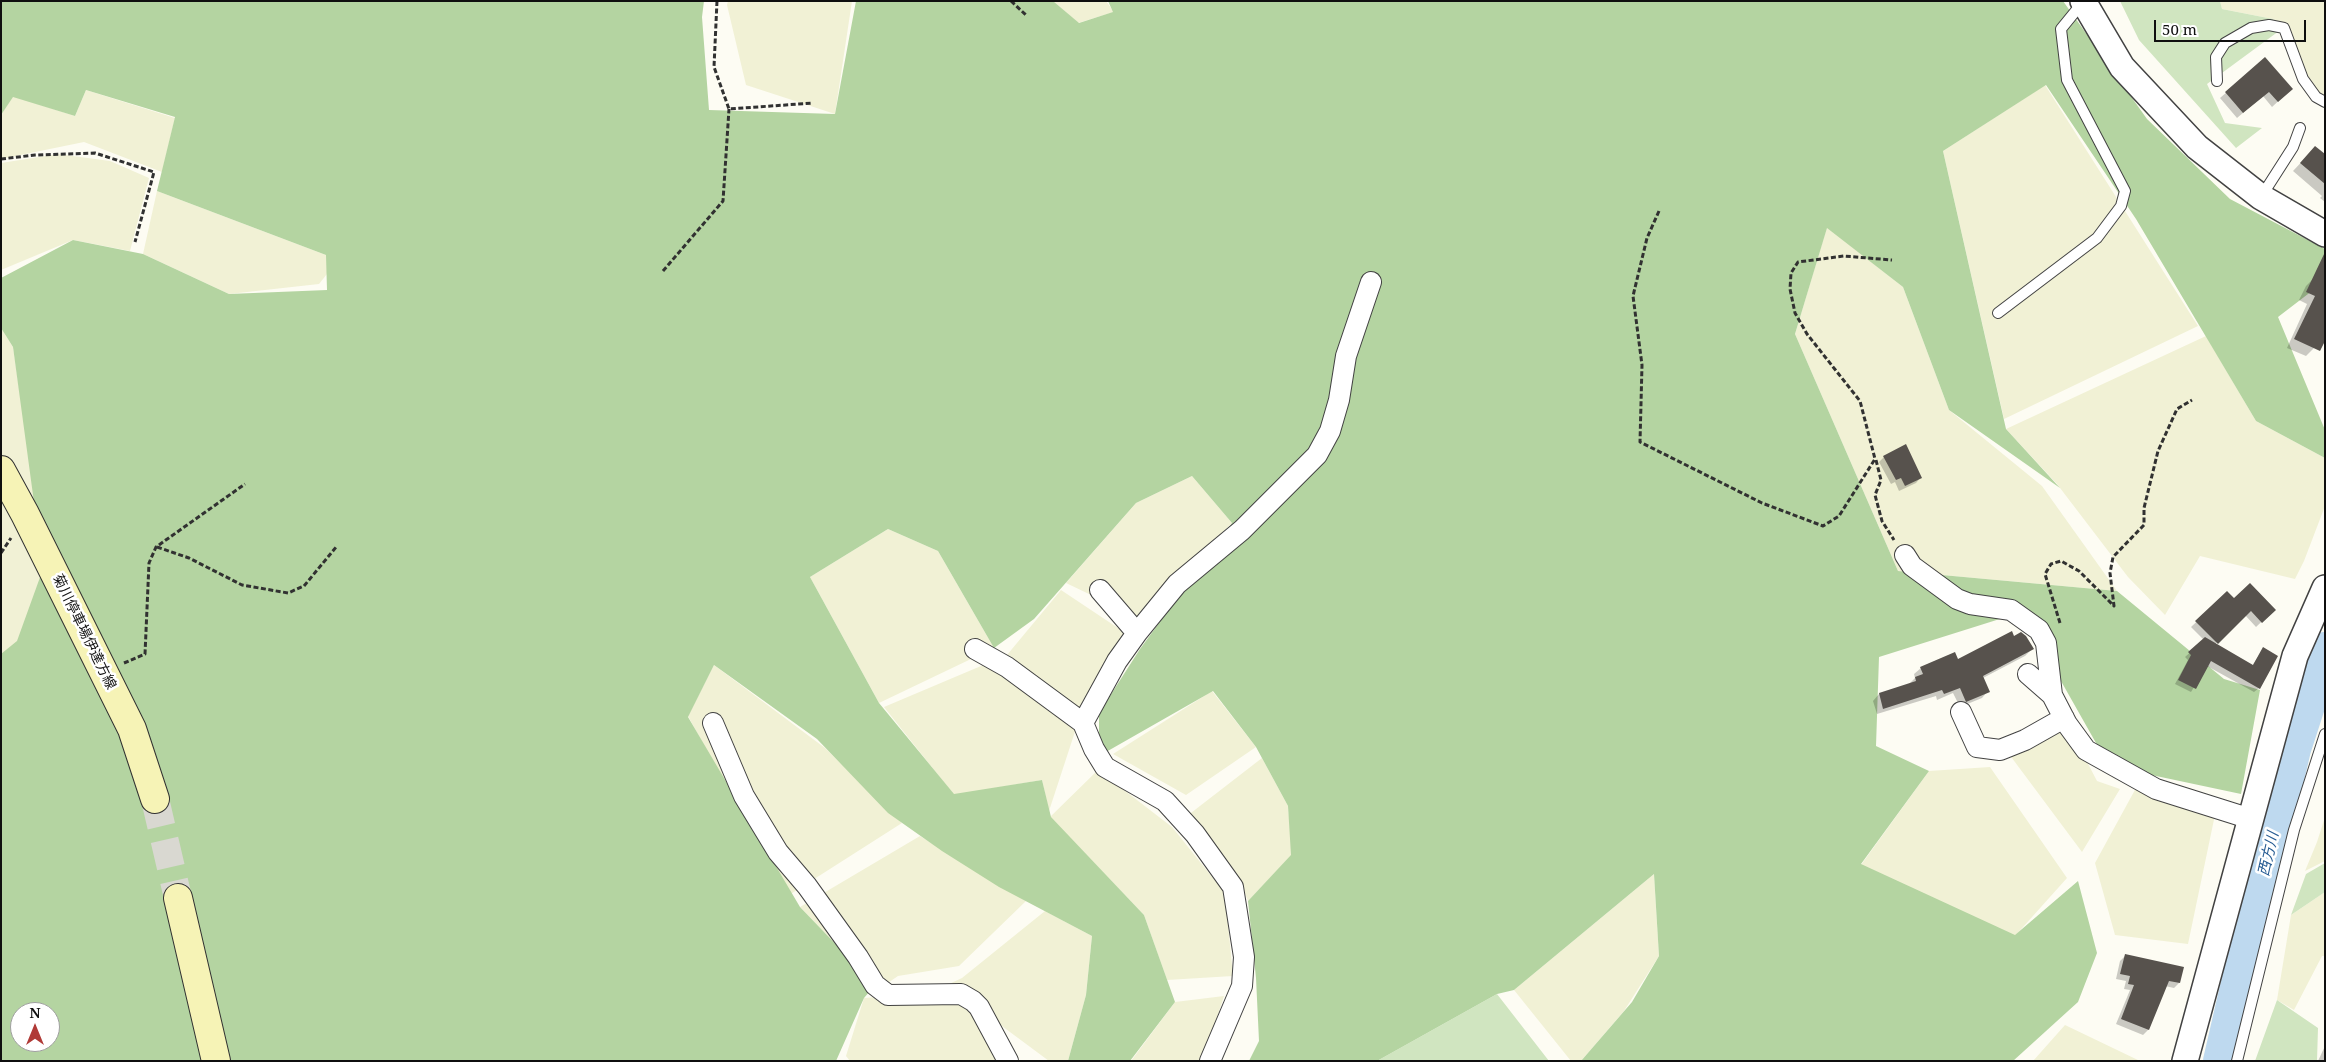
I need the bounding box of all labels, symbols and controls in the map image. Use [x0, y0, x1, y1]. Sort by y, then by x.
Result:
scale bar [2156, 10, 2308, 42]
text: 50 m [2162, 19, 2197, 39]
street label: 菊川停車場伊達方線 [49, 572, 119, 692]
water label: 西方川 [2255, 830, 2283, 878]
north arrow [10, 1002, 60, 1052]
text: N [29, 1003, 41, 1022]

